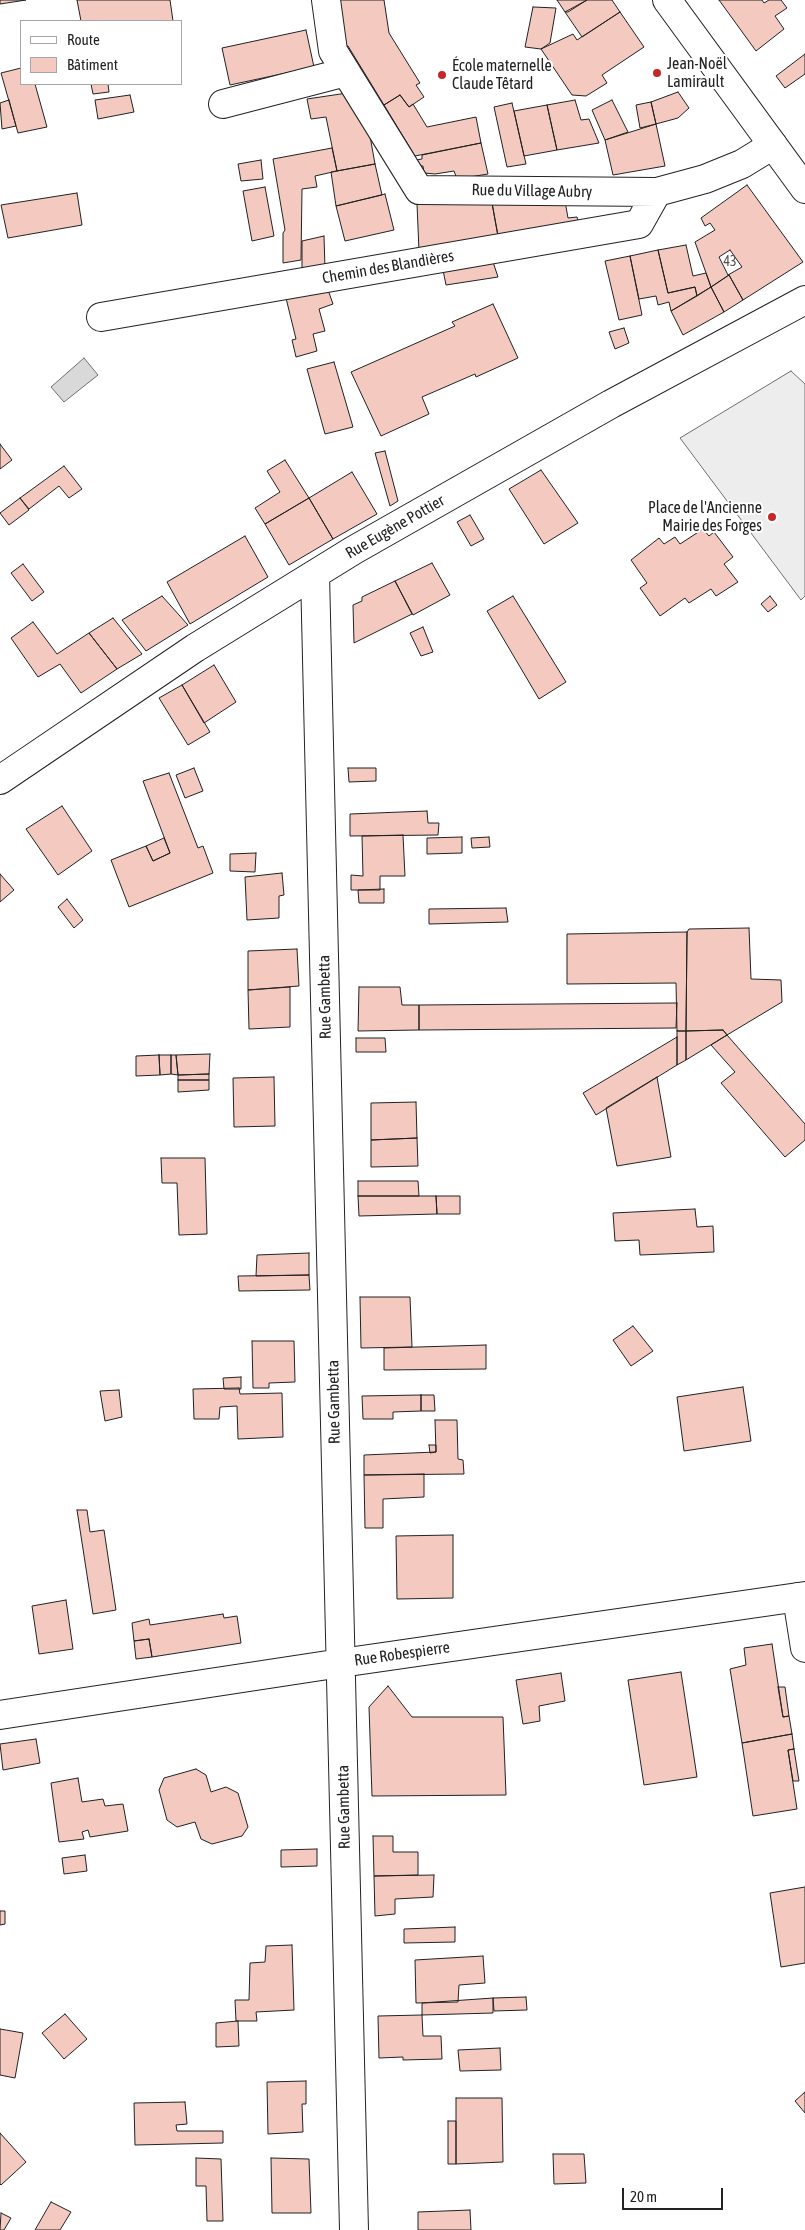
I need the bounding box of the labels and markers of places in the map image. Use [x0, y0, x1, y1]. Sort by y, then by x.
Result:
place label: Jean-Noël Lamirault [667, 54, 727, 92]
place label: École maternelle Claude Têtard [452, 56, 552, 94]
marker: Jean-Noël Lamirault [651, 67, 663, 79]
marker: École maternelle Claude Têtard [436, 69, 448, 81]
place label: Place de l'Ancienne Mairie des Forges [648, 498, 762, 536]
marker: Place de l'Ancienne Mairie des Forges [766, 511, 778, 523]

